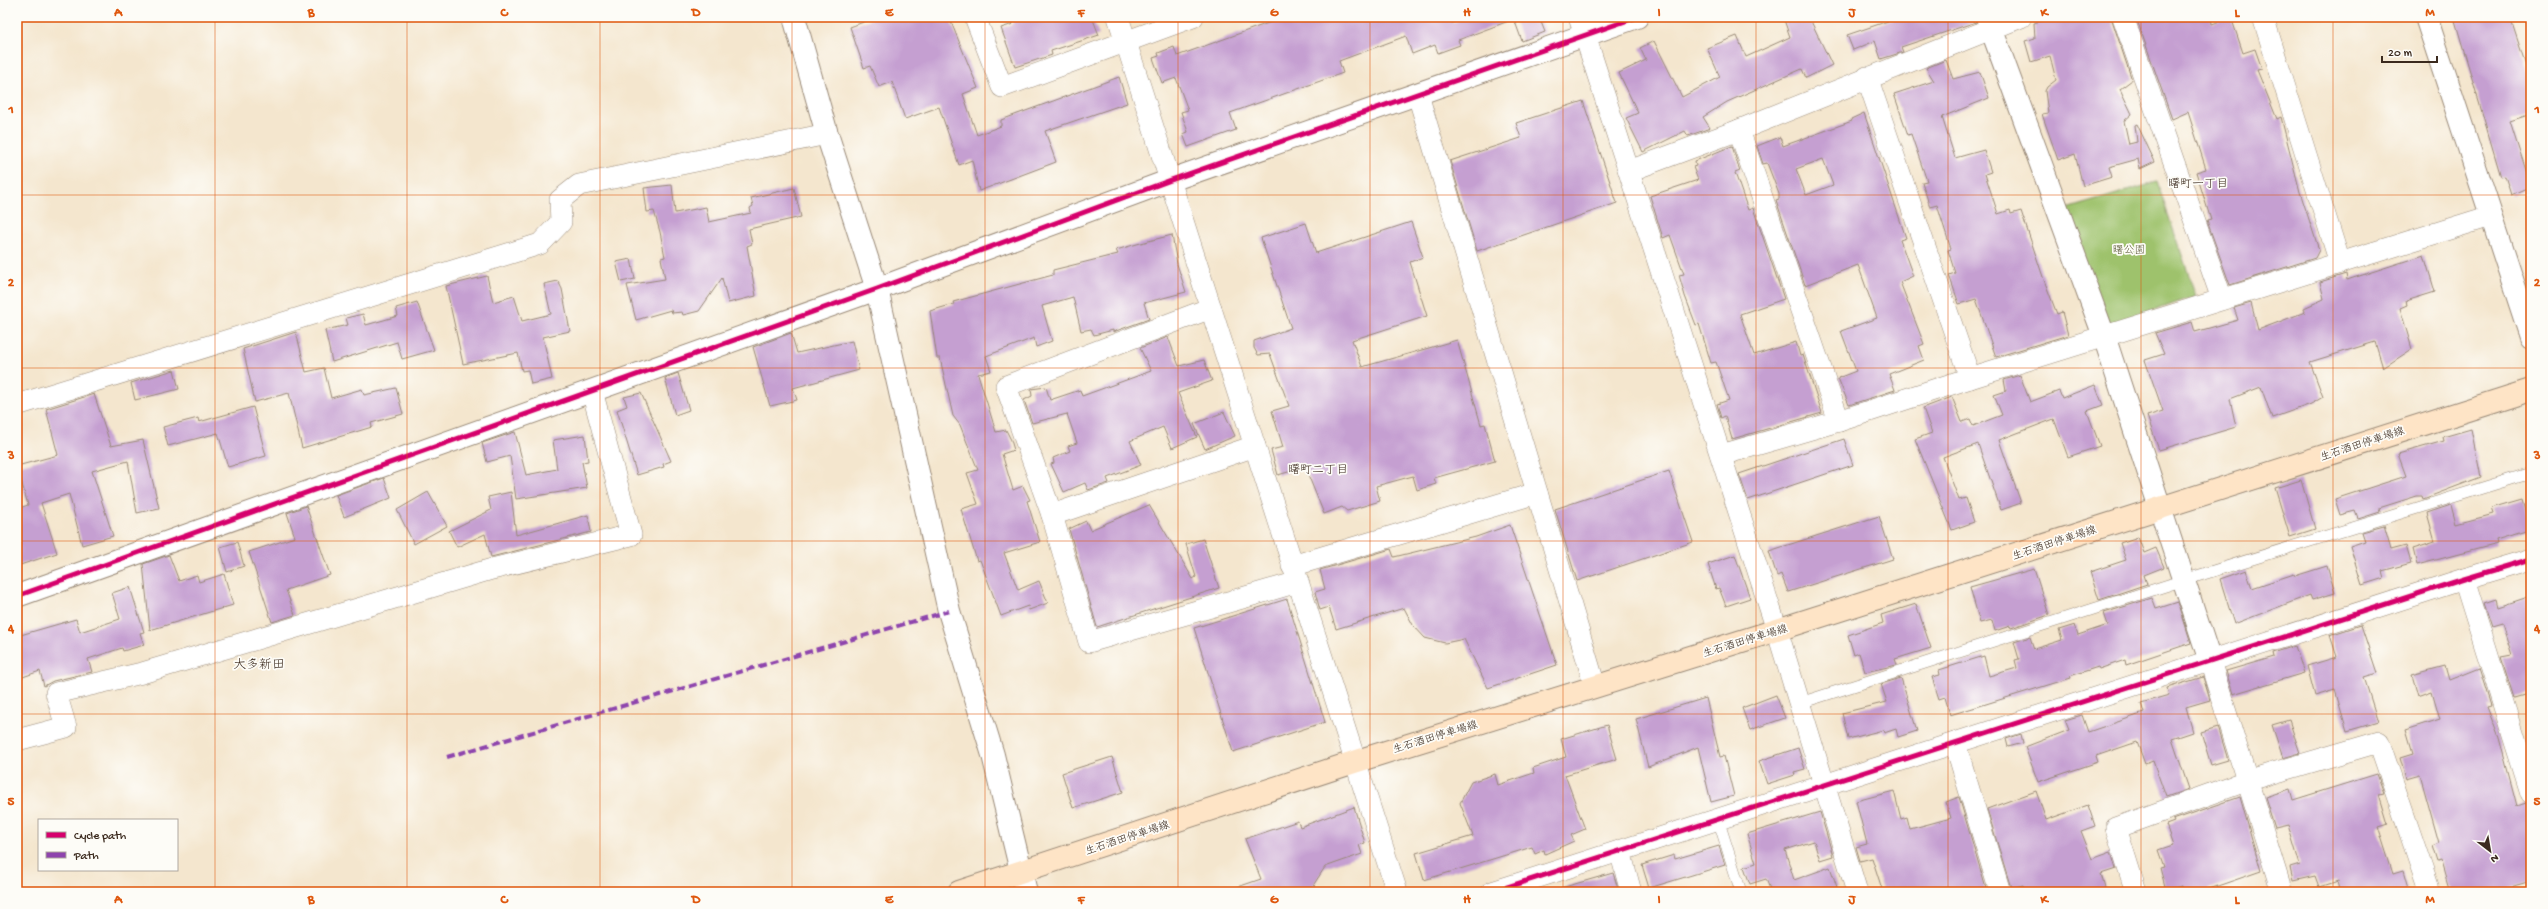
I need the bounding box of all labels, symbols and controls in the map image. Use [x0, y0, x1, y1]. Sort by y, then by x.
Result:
text: A [113, 6, 123, 21]
text: B [307, 6, 316, 21]
text: C [499, 6, 509, 21]
text: D [691, 6, 701, 21]
text: E [885, 6, 894, 21]
text: F [1077, 6, 1086, 21]
text: G [1270, 6, 1279, 21]
text: H [1463, 6, 1471, 21]
text: I [1657, 6, 1661, 21]
text: J [1848, 6, 1857, 21]
text: K [2039, 6, 2049, 21]
text: L [2235, 6, 2241, 21]
text: M [2425, 6, 2435, 21]
scale bar [2382, 38, 2437, 64]
text: 20 m [2388, 47, 2413, 61]
text: 1 [7, 103, 14, 118]
text: 1 [2533, 103, 2540, 118]
district label: 曙町一丁目 [2168, 177, 2228, 192]
park label: 曙公園 [2113, 244, 2146, 257]
text: 2 [8, 276, 15, 291]
text: 2 [2534, 276, 2541, 291]
street label: 生石酒田停車場線 [2319, 425, 2406, 464]
text: 3 [7, 449, 15, 464]
text: 3 [2533, 449, 2541, 464]
district label: 曙町二丁目 [1288, 463, 1348, 478]
street label: 生石酒田停車場線 [2011, 524, 2098, 563]
text: 4 [7, 622, 15, 637]
street label: 生石酒田停車場線 [1701, 622, 1789, 661]
text: 4 [2533, 622, 2541, 637]
district label: 大多新田 [233, 657, 285, 673]
street label: 生石酒田停車場線 [1391, 718, 1479, 757]
text: 5 [8, 795, 15, 810]
text: 5 [2534, 795, 2541, 810]
legend [38, 819, 178, 871]
street label: 生石酒田停車場線 [1084, 819, 1171, 858]
text: Cycle path [74, 830, 127, 844]
north arrow [2470, 831, 2510, 871]
text: Path [73, 850, 99, 864]
text: N [2488, 851, 2500, 865]
text: A [113, 893, 123, 908]
text: B [307, 893, 316, 908]
text: C [499, 893, 509, 908]
text: D [691, 893, 701, 908]
text: E [885, 893, 894, 908]
text: F [1077, 893, 1086, 908]
text: G [1270, 893, 1279, 908]
text: H [1463, 893, 1471, 908]
text: I [1657, 893, 1661, 908]
text: J [1848, 893, 1857, 908]
text: K [2039, 893, 2049, 908]
text: L [2235, 893, 2241, 908]
text: M [2425, 893, 2435, 908]

